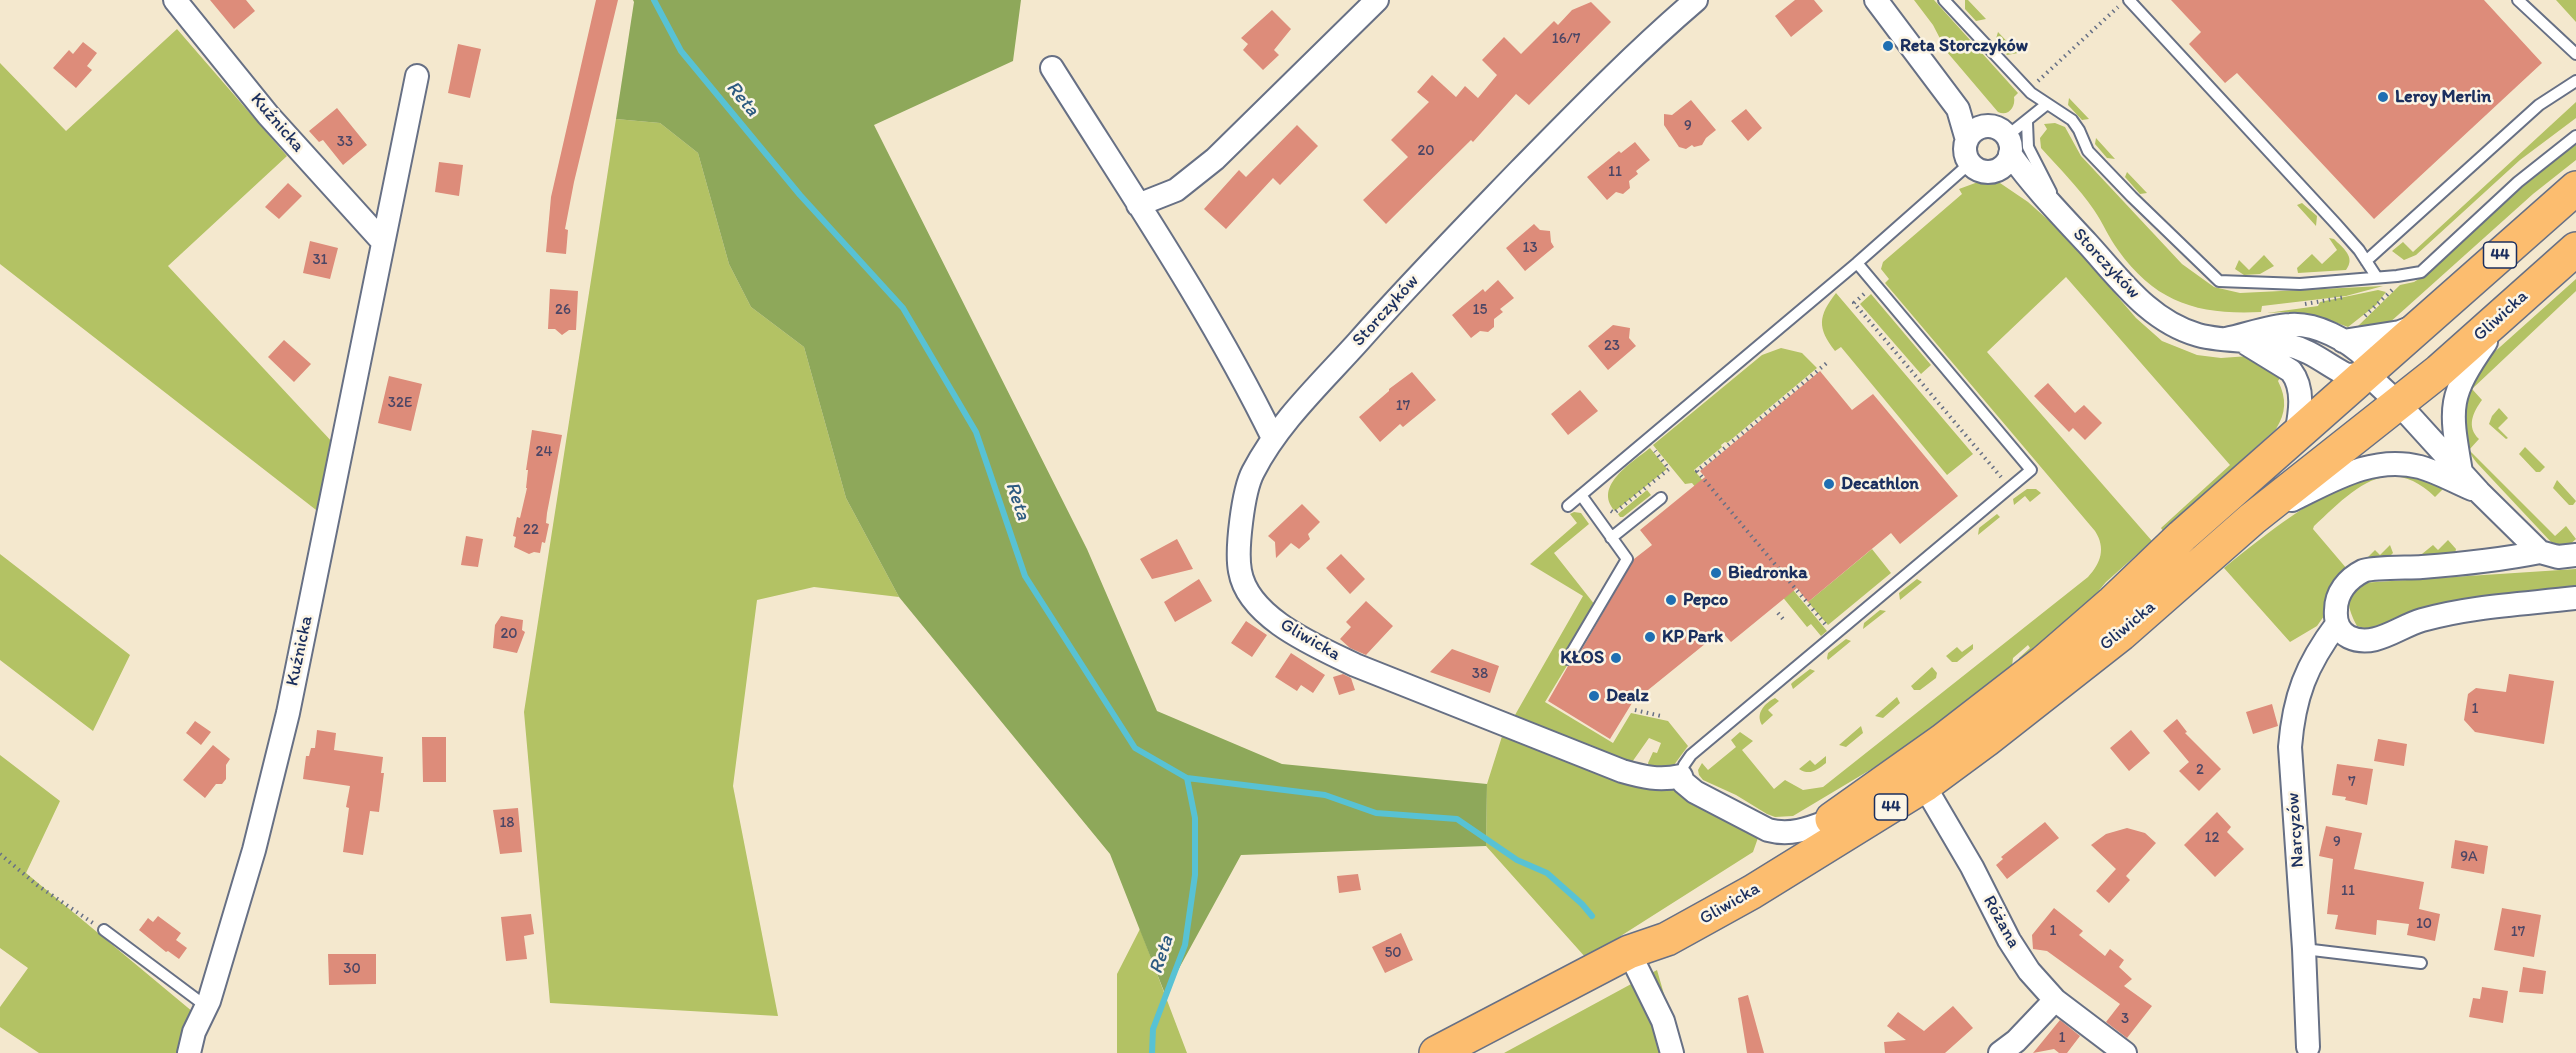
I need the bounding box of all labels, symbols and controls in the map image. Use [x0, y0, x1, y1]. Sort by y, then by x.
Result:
house number: 16/7 [1552, 30, 1580, 48]
place label: Reta Storczyków [1900, 35, 2028, 57]
marker: Reta Storczyków [1881, 39, 1895, 53]
water label: Reta [720, 76, 764, 122]
place label: Leroy Merlin [2395, 86, 2491, 108]
street label: Kuźnicka [246, 89, 308, 157]
marker: Leroy Merlin [2376, 90, 2390, 104]
house number: 9 [1684, 117, 1692, 135]
house number: 33 [337, 133, 353, 151]
house number: 20 [1417, 142, 1435, 160]
house number: 11 [1608, 163, 1622, 181]
street label: Storczyków [2068, 224, 2144, 304]
house number: 13 [1522, 239, 1538, 257]
road number: 44 [2484, 242, 2516, 268]
house number: 31 [312, 251, 328, 269]
street label: Storczyków [1348, 271, 1424, 351]
street label: Gliwicka [2469, 286, 2533, 346]
house number: 26 [555, 301, 571, 319]
house number: 15 [1473, 301, 1487, 319]
house number: 23 [1604, 337, 1620, 355]
house number: 32E [388, 394, 412, 412]
house number: 17 [1396, 397, 1410, 415]
house number: 24 [536, 443, 552, 461]
place label: Decathlon [1841, 473, 1919, 495]
marker: Decathlon [1822, 477, 1836, 491]
water label: Reta [999, 479, 1035, 523]
house number: 22 [523, 521, 539, 539]
place label: Biedronka [1728, 562, 1808, 584]
marker: Biedronka [1709, 566, 1723, 580]
place label: Pepco [1683, 589, 1728, 611]
marker: Pepco [1664, 593, 1678, 607]
street label: Gliwicka [2096, 596, 2160, 656]
street label: Kuźnicka [282, 614, 318, 688]
street label: Gliwicka [1276, 614, 1344, 666]
house number: 20 [500, 625, 518, 643]
place label: KP Park [1662, 626, 1723, 648]
marker: KP Park [1643, 630, 1657, 644]
place label: KŁOS [1560, 647, 1604, 669]
marker: KŁOS [1609, 651, 1623, 665]
house number: 38 [1472, 665, 1488, 683]
place label: Dealz [1606, 685, 1649, 707]
marker: Dealz [1587, 689, 1601, 703]
house number: 1 [2472, 700, 2478, 718]
house number: 2 [2196, 761, 2204, 779]
house number: 7 [2348, 773, 2356, 791]
street label: Narcyzów [2283, 792, 2309, 868]
road number: 44 [1874, 794, 1908, 820]
house number: 18 [499, 814, 515, 832]
house number: 12 [2205, 829, 2219, 847]
house number: 9 [2333, 833, 2341, 851]
house number: 9A [2460, 848, 2478, 866]
street label: Gliwicka [1696, 878, 1764, 930]
house number: 11 [2341, 882, 2355, 900]
street label: Różana [1978, 892, 2024, 952]
house number: 10 [2416, 915, 2432, 933]
house number: 1 [2050, 922, 2056, 940]
house number: 17 [2511, 923, 2525, 941]
water label: Reta [1145, 933, 1179, 977]
house number: 50 [1384, 944, 1402, 962]
house number: 30 [343, 960, 361, 978]
house number: 3 [2121, 1010, 2129, 1028]
house number: 1 [2059, 1029, 2065, 1047]

